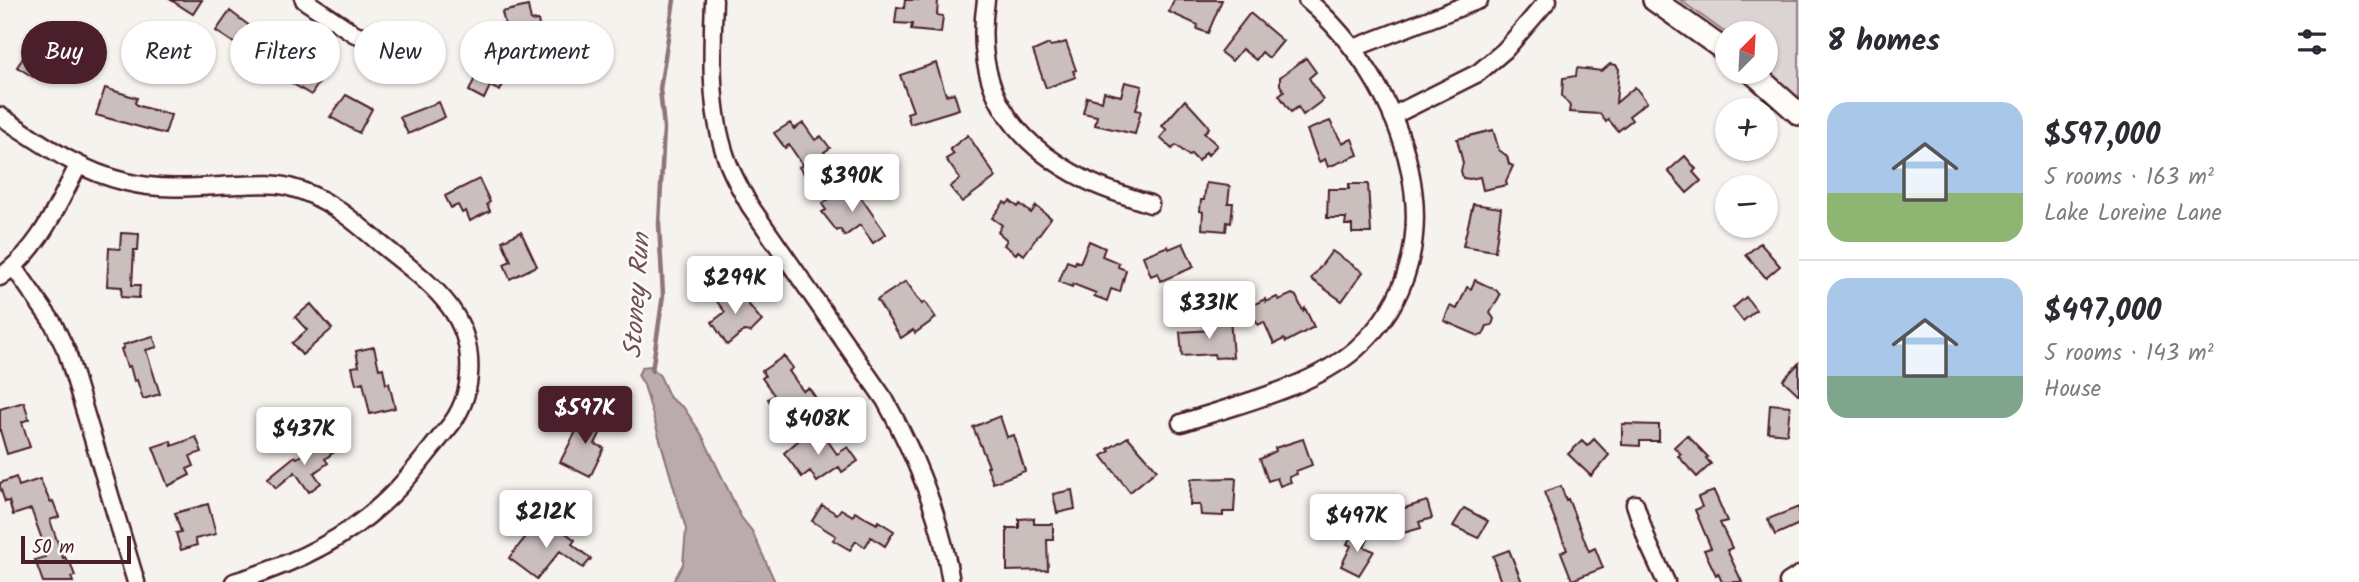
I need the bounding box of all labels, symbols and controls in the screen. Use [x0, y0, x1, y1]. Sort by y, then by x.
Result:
text: 8 homes [1827, 18, 1940, 66]
chip: Buy [21, 21, 107, 84]
chip: Rent [121, 21, 216, 84]
chip: Filters [230, 21, 340, 84]
chip: New [354, 21, 446, 84]
chip: Apartment [460, 21, 614, 84]
north arrow [1715, 21, 1778, 84]
map controls [1715, 21, 1778, 238]
icon: filters [2293, 23, 2331, 61]
button: + [1715, 98, 1778, 161]
text: $597,000 [2044, 112, 2160, 160]
icon: home [1883, 130, 1967, 214]
pin: $390K [803, 154, 901, 214]
text: $390K [820, 159, 884, 195]
text: 5 rooms · 163 m² [2044, 160, 2214, 196]
button: − [1715, 175, 1778, 238]
text: Lake Loreine Lane [2044, 196, 2222, 232]
water label: Stoney Run [613, 230, 663, 360]
pin: $299K [686, 256, 784, 316]
text: $299K [703, 261, 767, 297]
pin: $331K [1160, 282, 1258, 341]
text: $331K [1179, 286, 1239, 322]
text: $497,000 [2044, 288, 2161, 336]
icon: home [1883, 306, 1967, 390]
text: 5 rooms · 143 m² [2044, 336, 2214, 372]
text: House [2044, 372, 2101, 408]
pin: $597K [536, 386, 634, 446]
text: $597K [554, 391, 616, 427]
pin: $408K [769, 398, 867, 457]
text: $408K [785, 402, 851, 438]
pin: $437K [255, 407, 353, 467]
text: $437K [272, 412, 336, 448]
pin: $212K [497, 490, 595, 550]
pin: $497K [1308, 494, 1406, 554]
text: $212K [515, 495, 577, 531]
text: $497K [1326, 499, 1388, 535]
scale bar [21, 533, 131, 565]
text: 50 m [32, 533, 74, 563]

